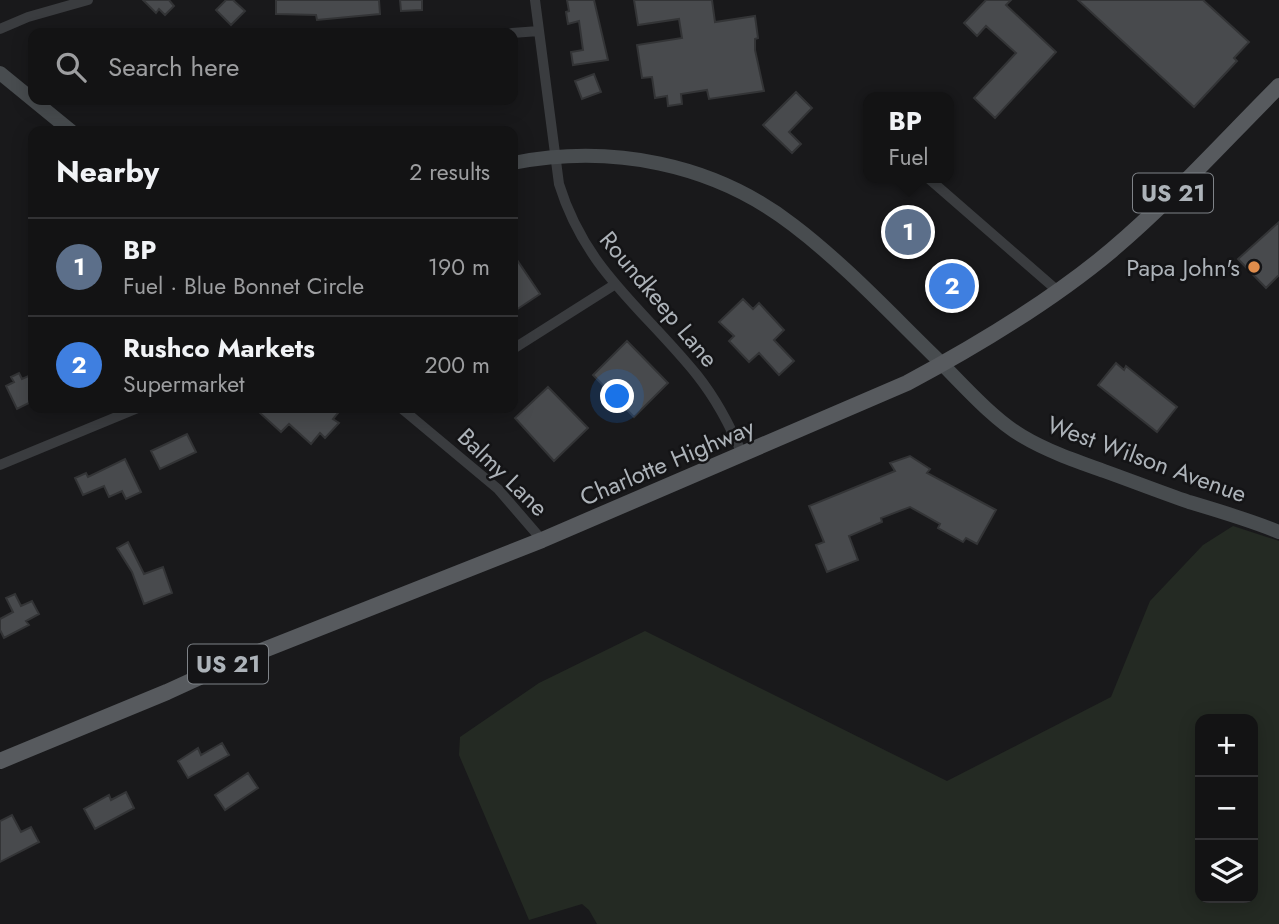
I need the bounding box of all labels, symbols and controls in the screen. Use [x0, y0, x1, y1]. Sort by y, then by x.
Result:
search box [28, 28, 518, 105]
icon: search [52, 48, 90, 86]
text: Search here [108, 48, 240, 86]
popup [863, 92, 954, 183]
text: BP [888, 102, 922, 140]
text: Fuel [888, 140, 929, 174]
text: Nearby [56, 150, 159, 193]
text: 2 results [409, 155, 490, 189]
road number: US 21 [1133, 174, 1213, 212]
pin: 1 [885, 206, 931, 258]
street label: Roundkeep Lane [591, 223, 727, 375]
text: BP [123, 231, 156, 269]
text: 1 [73, 250, 85, 284]
text: 190 m [428, 250, 490, 284]
place label: Papa John's [1126, 250, 1240, 285]
marker: Papa John's [1246, 259, 1262, 275]
pin: 2 [929, 260, 975, 312]
text: Fuel · Blue Bonnet Circle [123, 269, 364, 303]
text: Rushco Markets [123, 329, 315, 367]
text: 2 [71, 348, 87, 382]
text: 200 m [424, 348, 490, 382]
text: Supermarket [123, 367, 245, 401]
your location [600, 379, 634, 413]
street label: West Wilson Avenue [1042, 407, 1252, 511]
street label: Charlotte Highway [574, 409, 760, 515]
street label: Balmy Lane [450, 420, 556, 524]
road number: US 21 [188, 644, 268, 684]
map controls [1195, 714, 1258, 903]
button: + [1195, 714, 1258, 777]
button: − [1195, 777, 1258, 840]
button: layers [1195, 840, 1258, 903]

